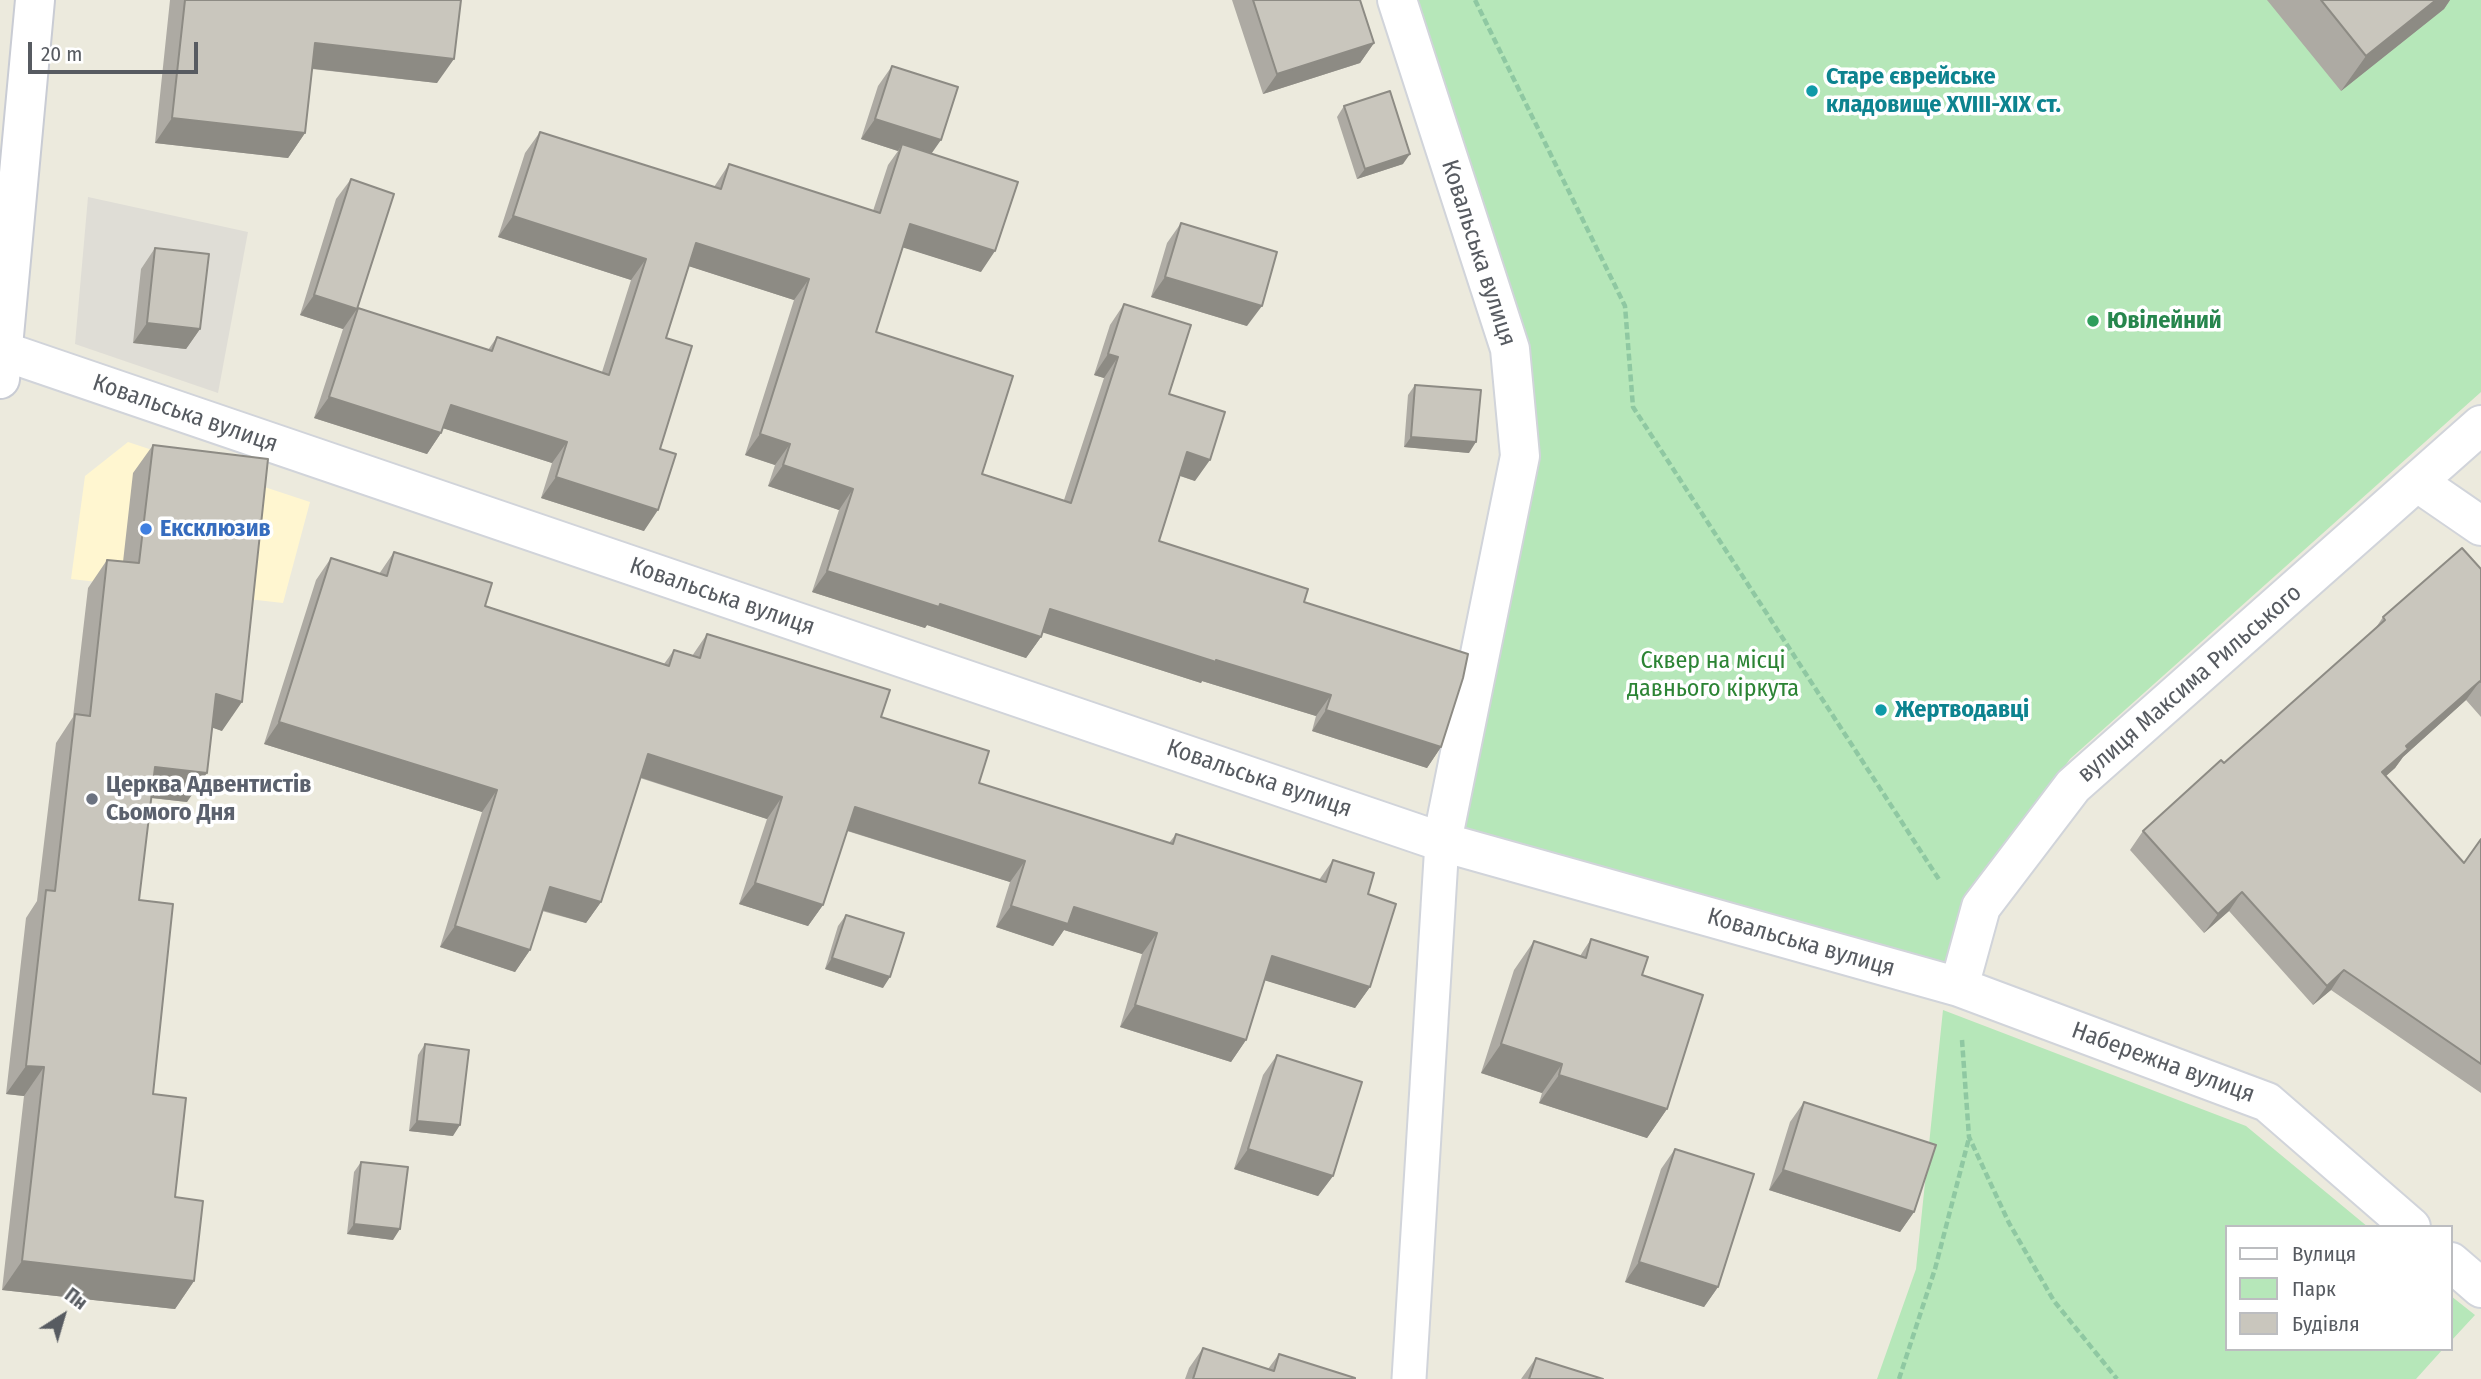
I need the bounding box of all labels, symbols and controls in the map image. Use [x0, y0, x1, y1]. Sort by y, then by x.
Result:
scale bar [32, 28, 201, 72]
text: 20 m [41, 41, 82, 67]
place label: Старе єврейське кладовище XVIII-XIX ст. [1826, 63, 2061, 119]
marker: Старе єврейське кладовище XVIII-XIX ст. [1804, 83, 1820, 99]
street label: Ковальська вулиця [1434, 156, 1522, 350]
place label: Ювілейний [2107, 307, 2222, 335]
marker: Ювілейний [2085, 313, 2101, 329]
street label: Ковальська вулиця [89, 369, 281, 459]
place label: Ексклюзив [160, 515, 271, 543]
marker: Ексклюзив [138, 521, 154, 537]
street label: Ковальська вулиця [626, 552, 818, 642]
street label: вулиця Максима Рильського [2072, 579, 2308, 789]
park label: Сквер на місці давнього кіркута [1627, 647, 1799, 703]
place label: Жертводавці [1895, 696, 2029, 724]
marker: Жертводавці [1873, 702, 1889, 718]
street label: Ковальська вулиця [1163, 734, 1355, 824]
place label: Церква Адвентистів Сьомого Дня [106, 771, 311, 827]
marker: Церква Адвентистів Сьомого Дня [84, 791, 100, 807]
street label: Ковальська вулиця [1704, 902, 1898, 984]
street label: Набережна вулиця [2068, 1017, 2258, 1109]
legend [2226, 1225, 2453, 1351]
text: Вулиця [2292, 1241, 2356, 1267]
text: Парк [2292, 1276, 2336, 1302]
north arrow [28, 1281, 98, 1351]
text: Пн [60, 1283, 91, 1314]
text: Будівля [2292, 1311, 2360, 1337]

